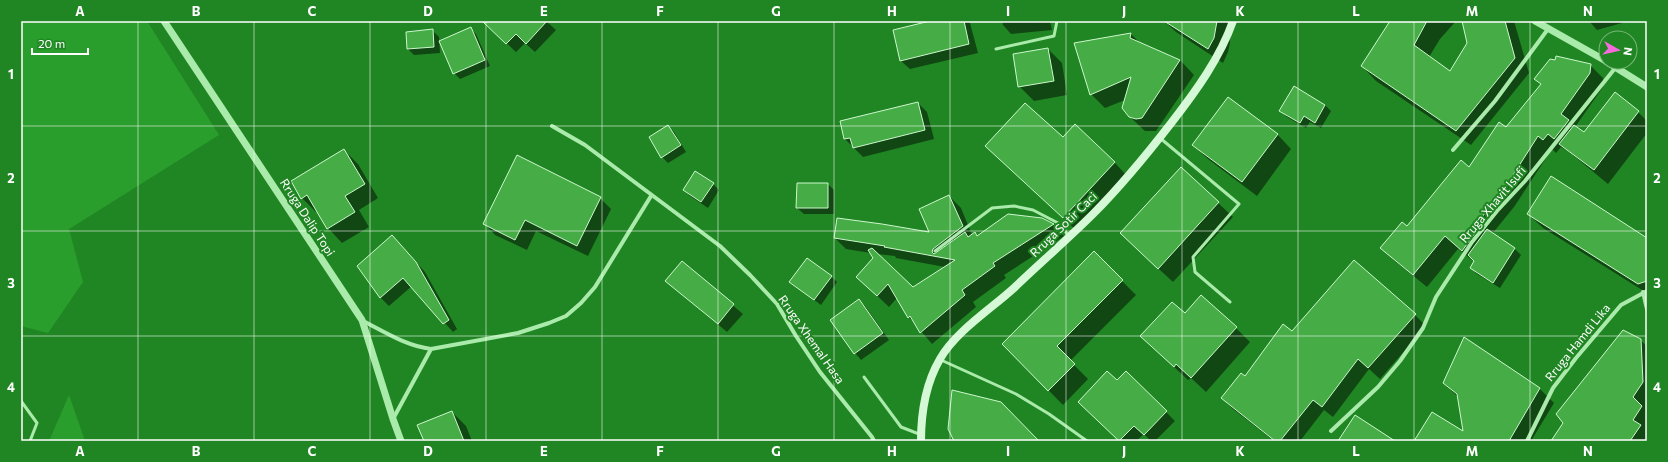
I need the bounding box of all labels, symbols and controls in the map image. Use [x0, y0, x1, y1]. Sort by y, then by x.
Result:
text: A [75, 3, 85, 19]
text: B [192, 3, 201, 19]
text: C [308, 3, 317, 19]
text: D [423, 3, 433, 19]
text: E [540, 3, 548, 19]
text: F [656, 3, 664, 19]
text: G [771, 3, 781, 19]
text: H [887, 3, 897, 19]
text: I [1006, 3, 1010, 19]
text: J [1122, 3, 1126, 19]
text: K [1235, 3, 1245, 19]
text: L [1352, 3, 1360, 19]
text: M [1466, 3, 1478, 19]
text: N [1583, 3, 1593, 19]
scale bar [32, 30, 88, 56]
north arrow [1598, 30, 1638, 70]
text: 20 m [38, 36, 65, 50]
text: N [1621, 46, 1635, 56]
text: 1 [8, 66, 14, 82]
text: 1 [1654, 66, 1660, 82]
street label: Rruga Xhavit Isufi [1456, 163, 1528, 245]
text: 2 [7, 170, 15, 186]
text: 2 [1653, 170, 1661, 186]
street label: Rruga Dalip Topi [278, 176, 338, 258]
street label: Rruga Sotir Caci [1027, 189, 1099, 259]
text: 3 [7, 275, 15, 291]
text: 3 [1653, 275, 1661, 291]
street label: Rruga Xhemal Hasa [776, 292, 848, 386]
street label: Rruga Hamdi Lika [1542, 301, 1612, 383]
text: 4 [7, 379, 15, 395]
text: 4 [1653, 379, 1661, 395]
text: A [75, 443, 85, 459]
text: B [192, 443, 201, 459]
text: C [308, 443, 317, 459]
text: D [423, 443, 433, 459]
text: E [540, 443, 548, 459]
text: F [656, 443, 664, 459]
text: G [771, 443, 781, 459]
text: H [887, 443, 897, 459]
text: I [1006, 443, 1010, 459]
text: J [1122, 443, 1126, 459]
text: K [1235, 443, 1245, 459]
text: L [1352, 443, 1360, 459]
text: M [1466, 443, 1478, 459]
text: N [1583, 443, 1593, 459]

